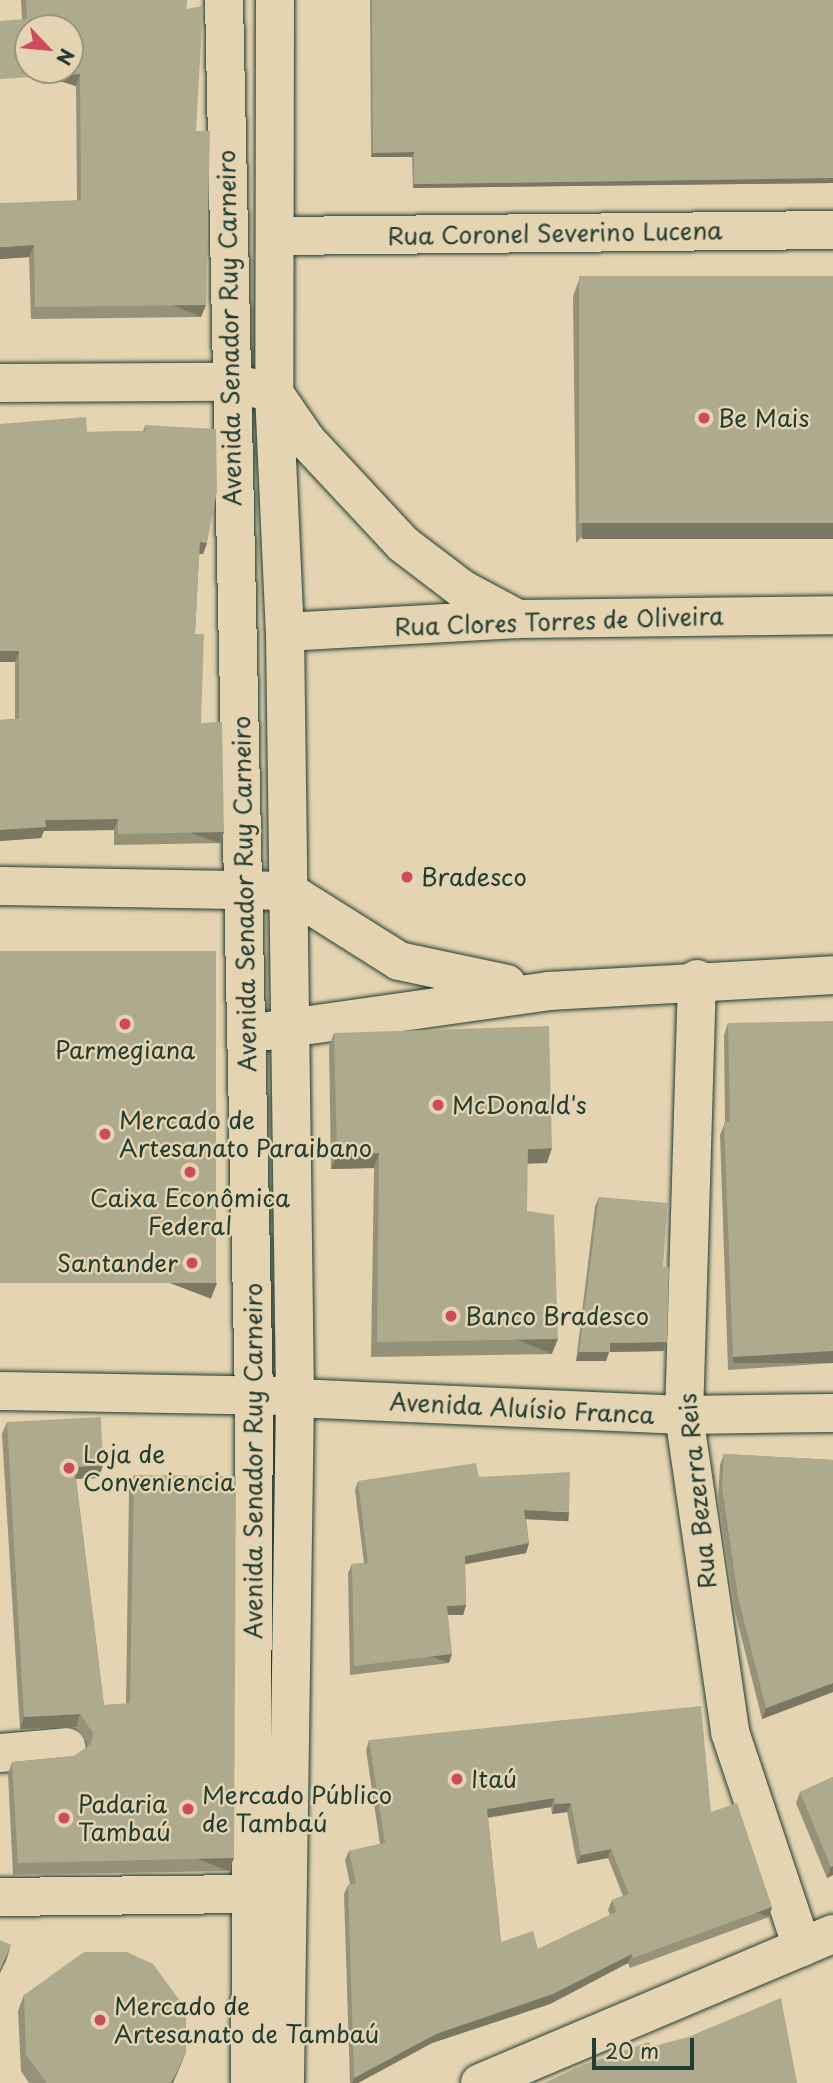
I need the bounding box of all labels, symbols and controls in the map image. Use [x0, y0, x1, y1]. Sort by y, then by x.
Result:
north arrow [14, 14, 84, 84]
text: N [50, 44, 82, 70]
street label: Avenida Senador Ruy Carneiro [211, 150, 247, 506]
street label: Rua Coronel Severino Lucena [387, 216, 723, 250]
place label: Be Mais [718, 404, 809, 432]
marker: Be Mais [696, 410, 712, 426]
street label: Rua Clores Torres de Oliveira [390, 601, 728, 641]
street label: Avenida Senador Ruy Carneiro [226, 716, 262, 1072]
place label: Bradesco [421, 863, 527, 891]
marker: Bradesco [399, 869, 415, 885]
marker: Parmegiana [117, 1016, 133, 1032]
place label: Parmegiana [55, 1036, 195, 1064]
place label: McDonald's [452, 1091, 587, 1119]
marker: McDonald's [430, 1097, 446, 1113]
place label: Mercado de Artesanato Paraibano [119, 1106, 373, 1162]
marker: Mercado de Artesanato Paraibano [97, 1126, 113, 1142]
marker: Caixa Econômica Federal [182, 1164, 198, 1180]
place label: Caixa Econômica Federal [90, 1184, 290, 1240]
place label: Santander [57, 1249, 178, 1277]
marker: Santander [184, 1255, 200, 1271]
street label: Avenida Senador Ruy Carneiro [239, 1283, 267, 1639]
place label: Banco Bradesco [465, 1302, 650, 1330]
marker: Banco Bradesco [443, 1308, 459, 1324]
street label: Avenida Aluísio Franca [389, 1387, 655, 1429]
street label: Rua Bezerra Reis [672, 1392, 722, 1590]
place label: Loja de Conveniencia [83, 1440, 235, 1496]
marker: Loja de Conveniencia [61, 1460, 77, 1476]
place label: Itaú [471, 1765, 517, 1793]
marker: Itaú [449, 1771, 465, 1787]
place label: Mercado Público de Tambaú [202, 1781, 392, 1837]
place label: Padaria Tambaú [78, 1790, 171, 1846]
marker: Mercado Público de Tambaú [180, 1801, 196, 1817]
marker: Padaria Tambaú [56, 1810, 72, 1826]
place label: Mercado de Artesanato de Tambaú [114, 1992, 379, 2048]
marker: Mercado de Artesanato de Tambaú [92, 2012, 108, 2028]
scale bar [595, 2024, 696, 2068]
text: 20 m [605, 2034, 659, 2066]

